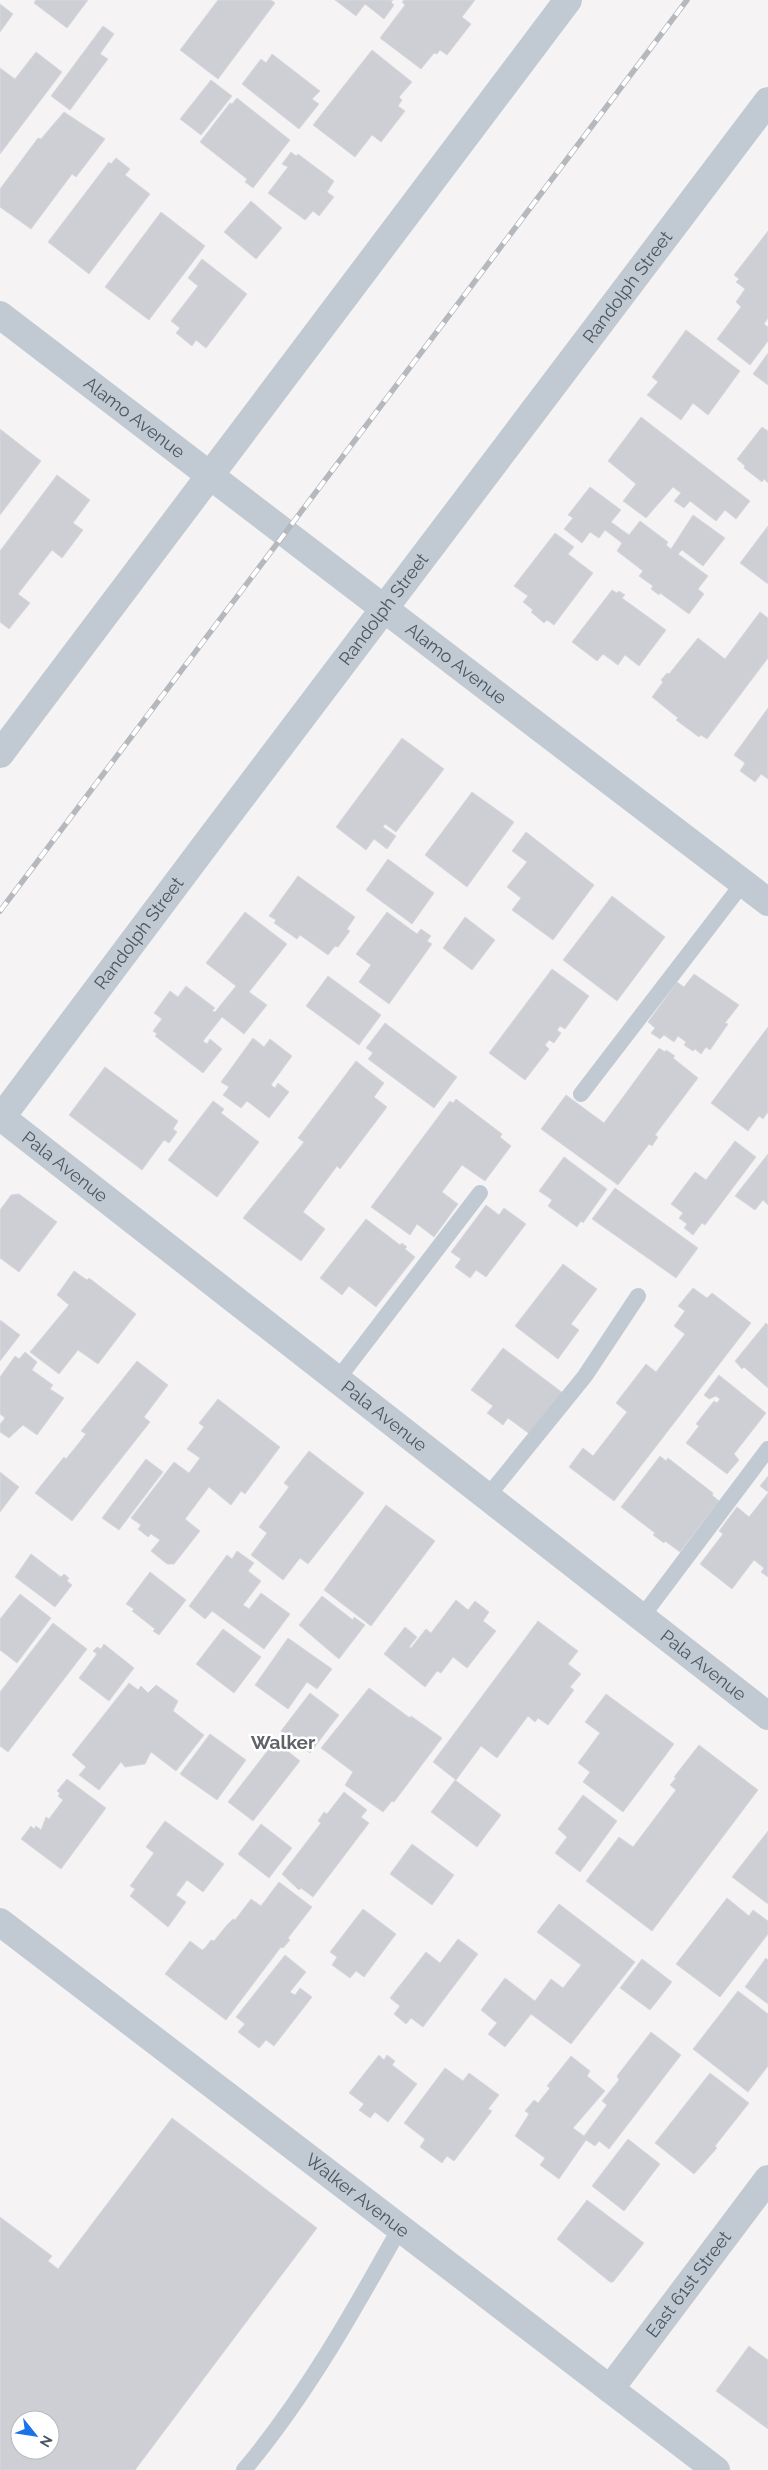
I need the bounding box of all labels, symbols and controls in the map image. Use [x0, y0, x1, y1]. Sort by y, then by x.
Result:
street label: Randolph Street [578, 227, 676, 347]
street label: Alamo Avenue [80, 372, 190, 463]
street label: Randolph Street [334, 549, 432, 669]
street label: Alamo Avenue [402, 618, 511, 709]
street label: Randolph Street [90, 873, 188, 993]
street label: Pala Avenue [18, 1127, 112, 1207]
street label: Pala Avenue [337, 1376, 432, 1456]
street label: Pala Avenue [657, 1625, 751, 1705]
district label: Walker [251, 1731, 316, 1753]
street label: Walker Avenue [301, 2149, 414, 2242]
street label: East 61st Street [642, 2227, 735, 2341]
north arrow [10, 2410, 60, 2460]
text: N [37, 2433, 56, 2450]

